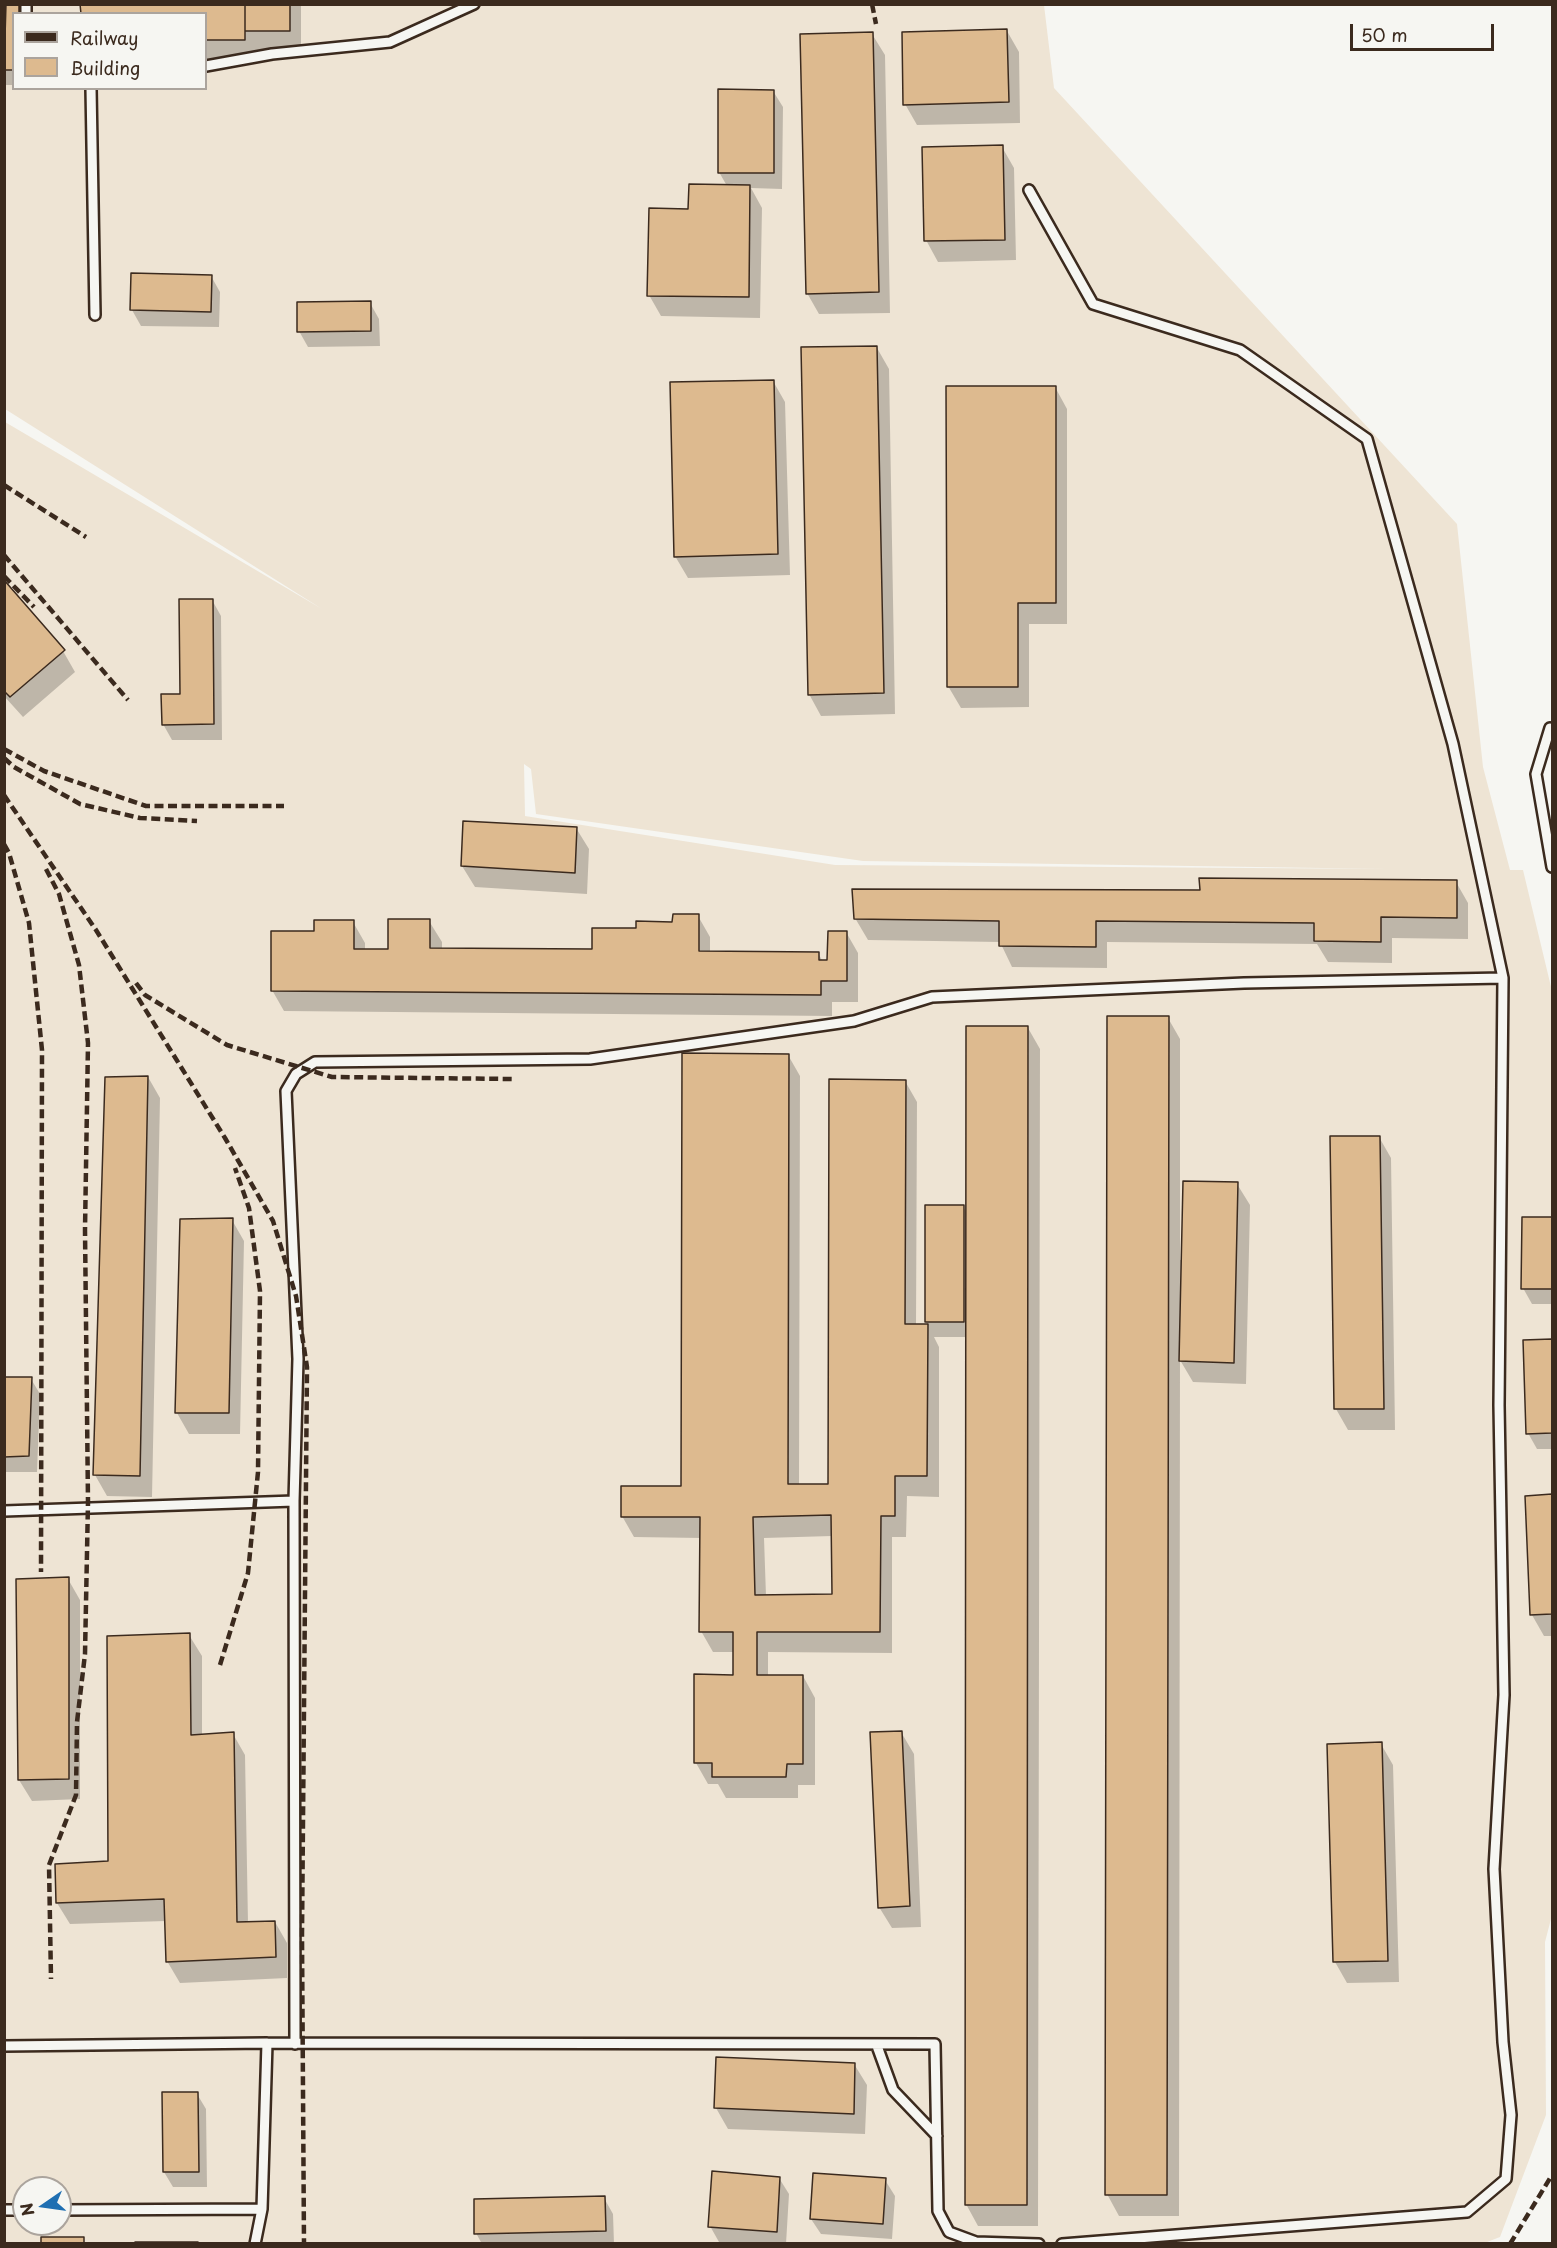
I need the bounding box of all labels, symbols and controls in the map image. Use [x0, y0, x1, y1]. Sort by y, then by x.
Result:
legend [12, 12, 207, 90]
scale bar [1353, 12, 1497, 50]
text: 50 m [1361, 21, 1408, 48]
text: Railway [70, 24, 138, 51]
text: Building [70, 54, 140, 81]
north arrow [12, 2176, 72, 2236]
text: N [13, 2201, 40, 2218]

